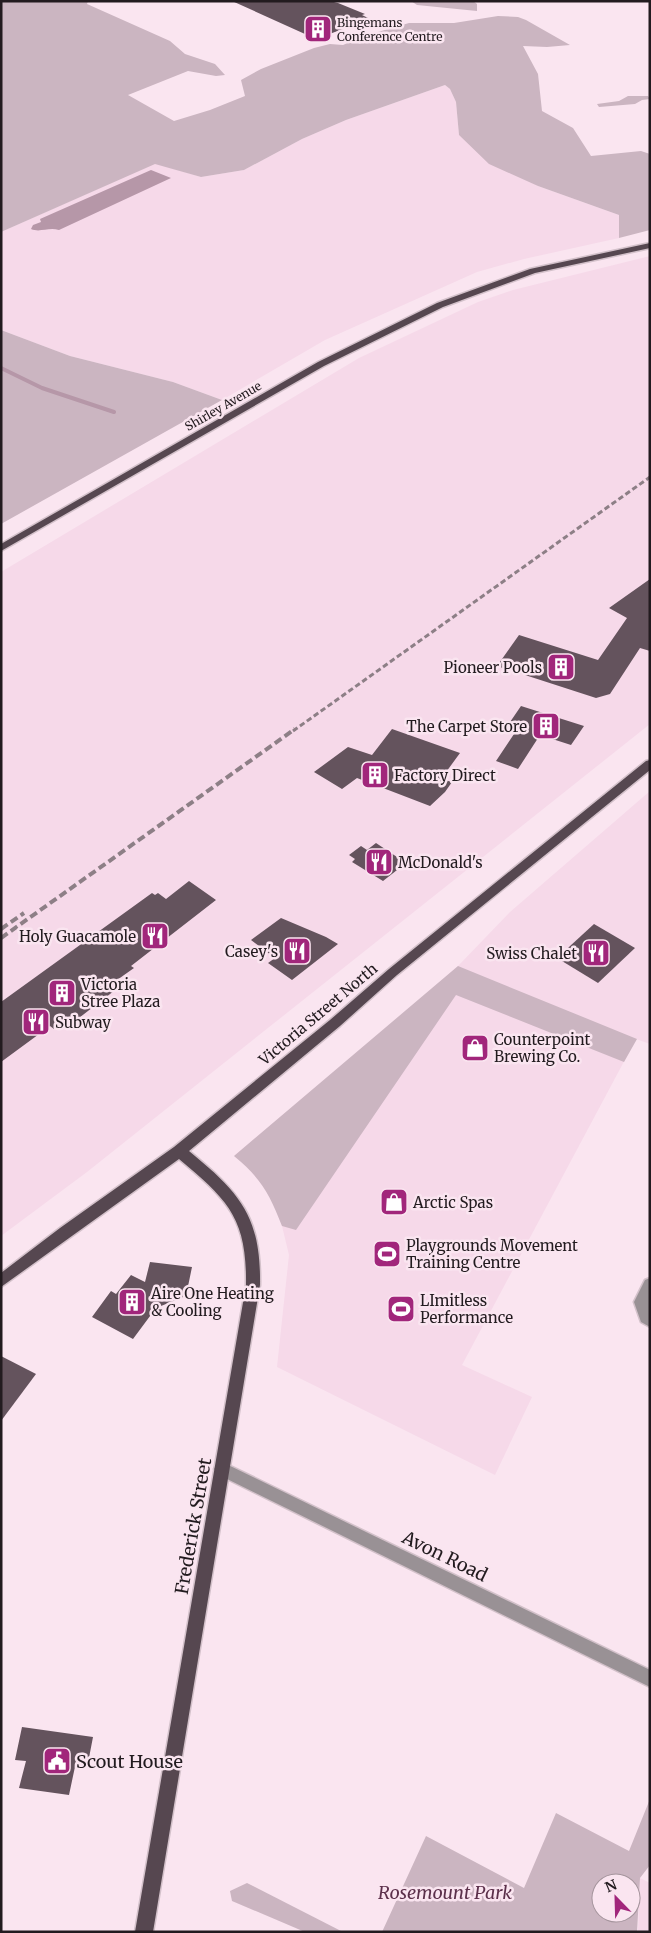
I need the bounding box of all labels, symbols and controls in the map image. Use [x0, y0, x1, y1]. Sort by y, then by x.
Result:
building icon: Bingemans Conference Centre [303, 14, 333, 44]
place label: Bingemans Conference Centre [337, 15, 442, 44]
street label: Shirley Avenue [182, 378, 264, 434]
building icon: Pioneer Pools [546, 652, 576, 682]
place label: Pioneer Pools [444, 658, 542, 677]
building icon: The Carpet Store [531, 711, 561, 741]
place label: The Carpet Store [406, 717, 527, 736]
building icon: Factory Direct [360, 760, 390, 790]
place label: Factory Direct [394, 766, 496, 785]
restaurant icon: McDonald's [364, 847, 394, 877]
place label: McDonald's [398, 853, 483, 872]
restaurant icon: Holy Guacamole [140, 921, 170, 951]
place label: Holy Guacamole [19, 927, 136, 946]
restaurant icon: Casey's [282, 936, 312, 966]
restaurant icon: Swiss Chalet [581, 938, 611, 968]
place label: Casey's [225, 942, 278, 961]
place label: Swiss Chalet [486, 944, 577, 963]
street label: Victoria Street North [254, 959, 381, 1070]
place label: Victoria Stree Plaza [80, 975, 160, 1011]
building icon: Victoria Stree Plaza [47, 978, 77, 1008]
restaurant icon: Subway [21, 1007, 51, 1037]
place label: Subway [55, 1013, 111, 1032]
place label: Counterpoint Brewing Co. [494, 1030, 590, 1066]
shop icon: Counterpoint Brewing Co. [460, 1033, 490, 1063]
shop icon: Arctic Spas [379, 1187, 409, 1217]
place label: Arctic Spas [412, 1193, 493, 1212]
place label: Playgrounds Movement Training Centre [406, 1236, 578, 1272]
sports icon: Playgrounds Movement Training Centre [372, 1239, 402, 1269]
place label: Aire One Heating & Cooling [150, 1284, 274, 1320]
building icon: Aire One Heating & Cooling [117, 1287, 147, 1317]
place label: LImitless Performance [420, 1291, 513, 1327]
sports icon: LImitless Performance [386, 1294, 416, 1324]
street label: Frederick Street [170, 1456, 216, 1596]
street label: Avon Road [398, 1525, 492, 1587]
public building icon: Scout House [42, 1746, 72, 1776]
place label: Scout House [76, 1750, 183, 1773]
north arrow [591, 1873, 641, 1923]
text: N [602, 1876, 620, 1896]
park label: Rosemount Park [378, 1881, 512, 1904]

